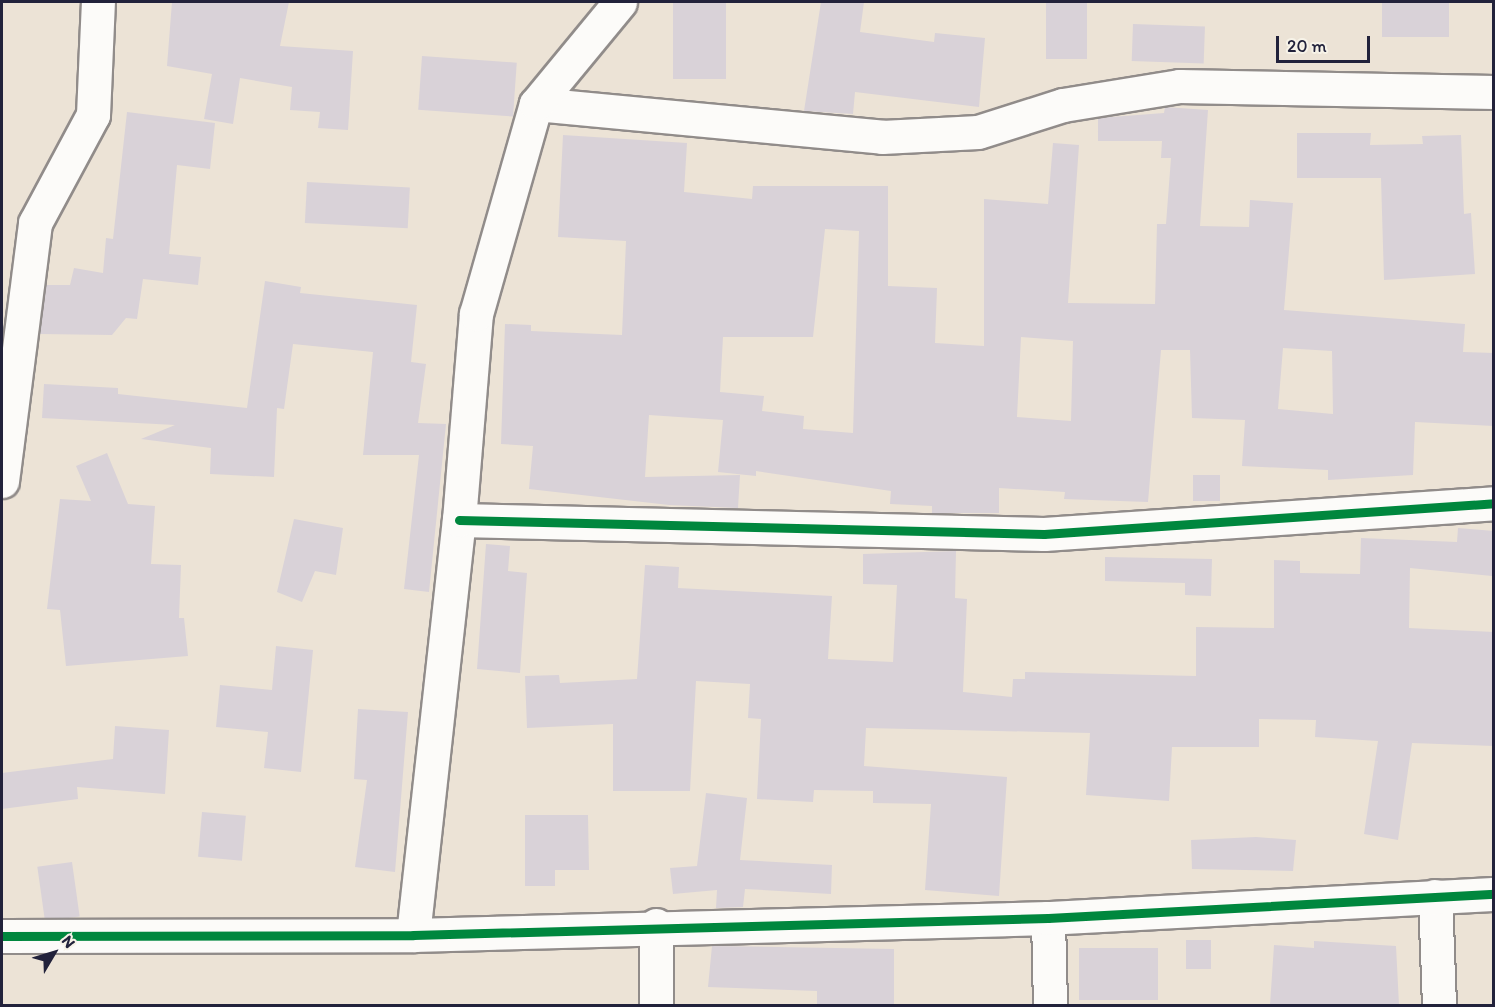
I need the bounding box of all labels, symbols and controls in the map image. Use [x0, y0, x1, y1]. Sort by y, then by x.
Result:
scale bar [1279, 24, 1374, 62]
text: 20 m [1287, 35, 1327, 57]
north arrow [24, 923, 84, 983]
text: N [58, 932, 79, 952]

